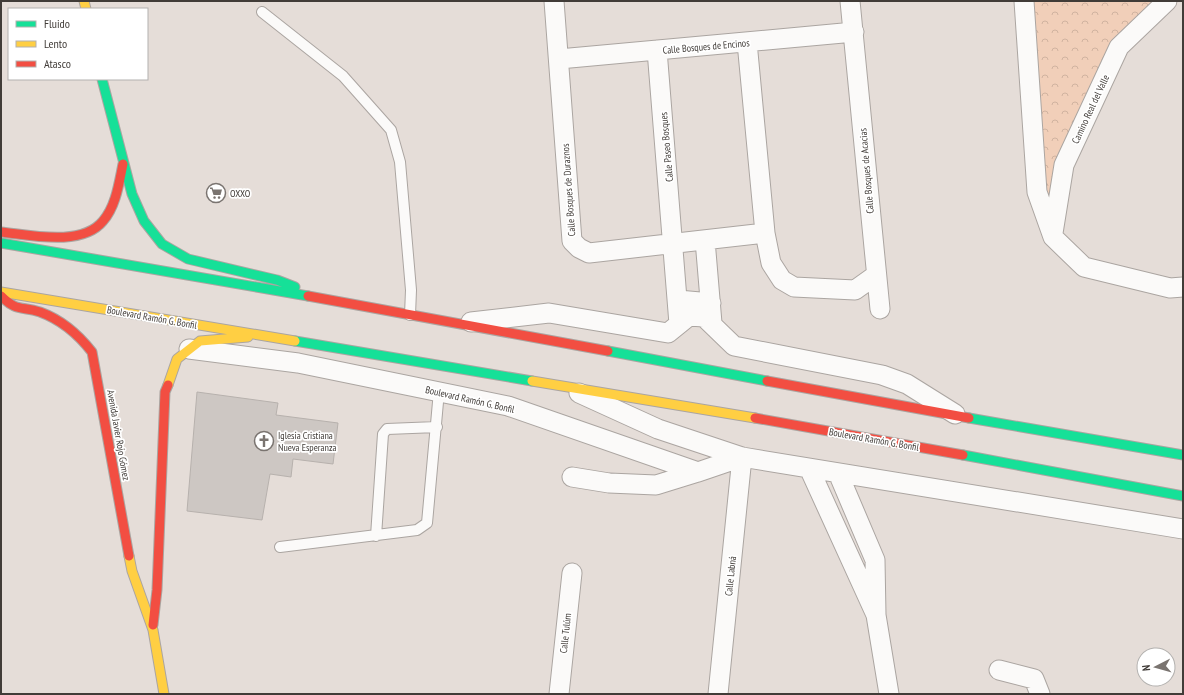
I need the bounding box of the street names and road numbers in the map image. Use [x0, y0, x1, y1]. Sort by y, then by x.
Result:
street label: Calle Bosques de Encinos [662, 36, 751, 57]
street label: Camino Real del Valle [1069, 73, 1112, 146]
street label: Calle Paseo Bosques [657, 111, 676, 182]
street label: Calle Bosques de Acacias [856, 127, 877, 214]
street label: Calle Bosques de Duraznos [559, 143, 578, 237]
street label: Boulevard Ramón G. Bonfil [106, 303, 199, 332]
street label: Boulevard Ramón G. Bonfil [424, 383, 516, 416]
street label: Avenida Javier Rojo Gómez [104, 389, 133, 482]
street label: Boulevard Ramón G. Bonfil [828, 425, 921, 454]
street label: Calle Labná [722, 555, 739, 597]
street label: Calle Tulúm [557, 612, 574, 654]

